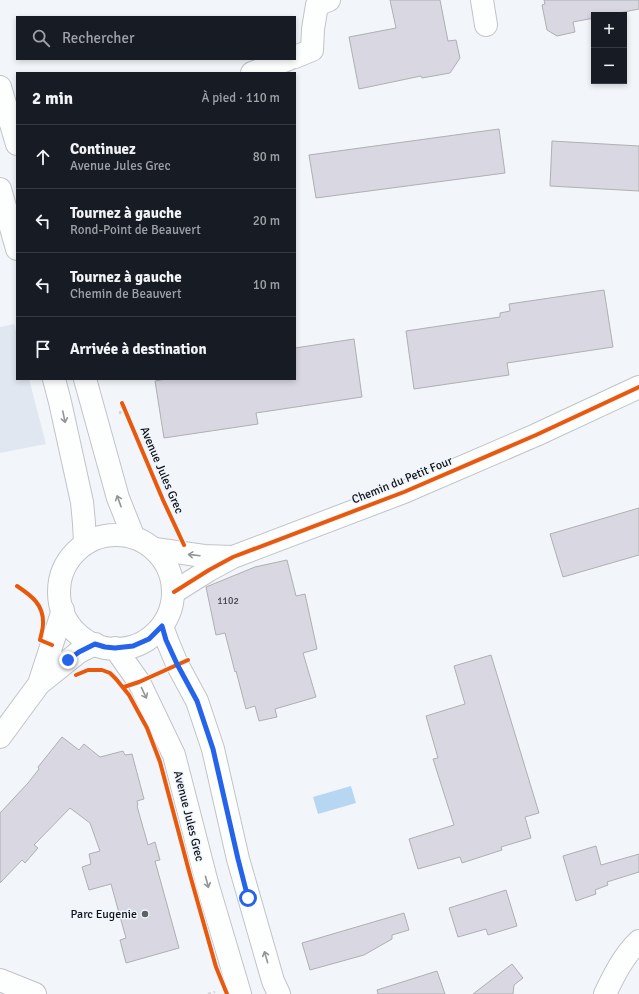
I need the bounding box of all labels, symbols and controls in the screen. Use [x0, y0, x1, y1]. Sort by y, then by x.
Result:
map controls [591, 12, 627, 84]
button: + [591, 12, 627, 48]
search box [16, 16, 296, 60]
icon: search [30, 27, 52, 49]
text: Rechercher [62, 29, 135, 47]
button: − [591, 48, 627, 84]
text: 2 min [32, 88, 73, 109]
text: À pied · 110 m [201, 90, 280, 106]
text: Continuez [70, 140, 136, 158]
icon: ahead [32, 146, 54, 168]
text: 80 m [253, 149, 280, 165]
text: Avenue Jules Grec [70, 158, 171, 174]
text: Tournez à gauche [70, 204, 182, 222]
icon: left [32, 210, 54, 232]
text: 20 m [253, 213, 280, 229]
text: Rond-Point de Beauvert [70, 222, 201, 238]
text: Tournez à gauche [70, 268, 182, 286]
icon: left [32, 274, 54, 296]
text: 10 m [253, 277, 280, 293]
text: Chemin de Beauvert [70, 286, 181, 302]
icon: arrive [32, 338, 54, 360]
text: Arrivée à destination [70, 340, 207, 358]
one-way arrow [60, 410, 68, 423]
street label: Avenue Jules Grec [136, 424, 187, 516]
street label: Chemin du Petit Four [350, 453, 455, 508]
one-way arrow [115, 496, 123, 508]
one-way arrow [188, 551, 201, 559]
house number: 1102 [217, 595, 239, 607]
route end [59, 651, 77, 669]
one-way arrow [141, 686, 148, 698]
street label: Avenue Jules Grec [170, 769, 207, 863]
one-way arrow [203, 875, 211, 888]
route start [239, 889, 257, 907]
place label: Parc Eugenie [71, 907, 137, 922]
marker: Parc Eugenie [140, 909, 150, 919]
one-way arrow [262, 951, 269, 964]

